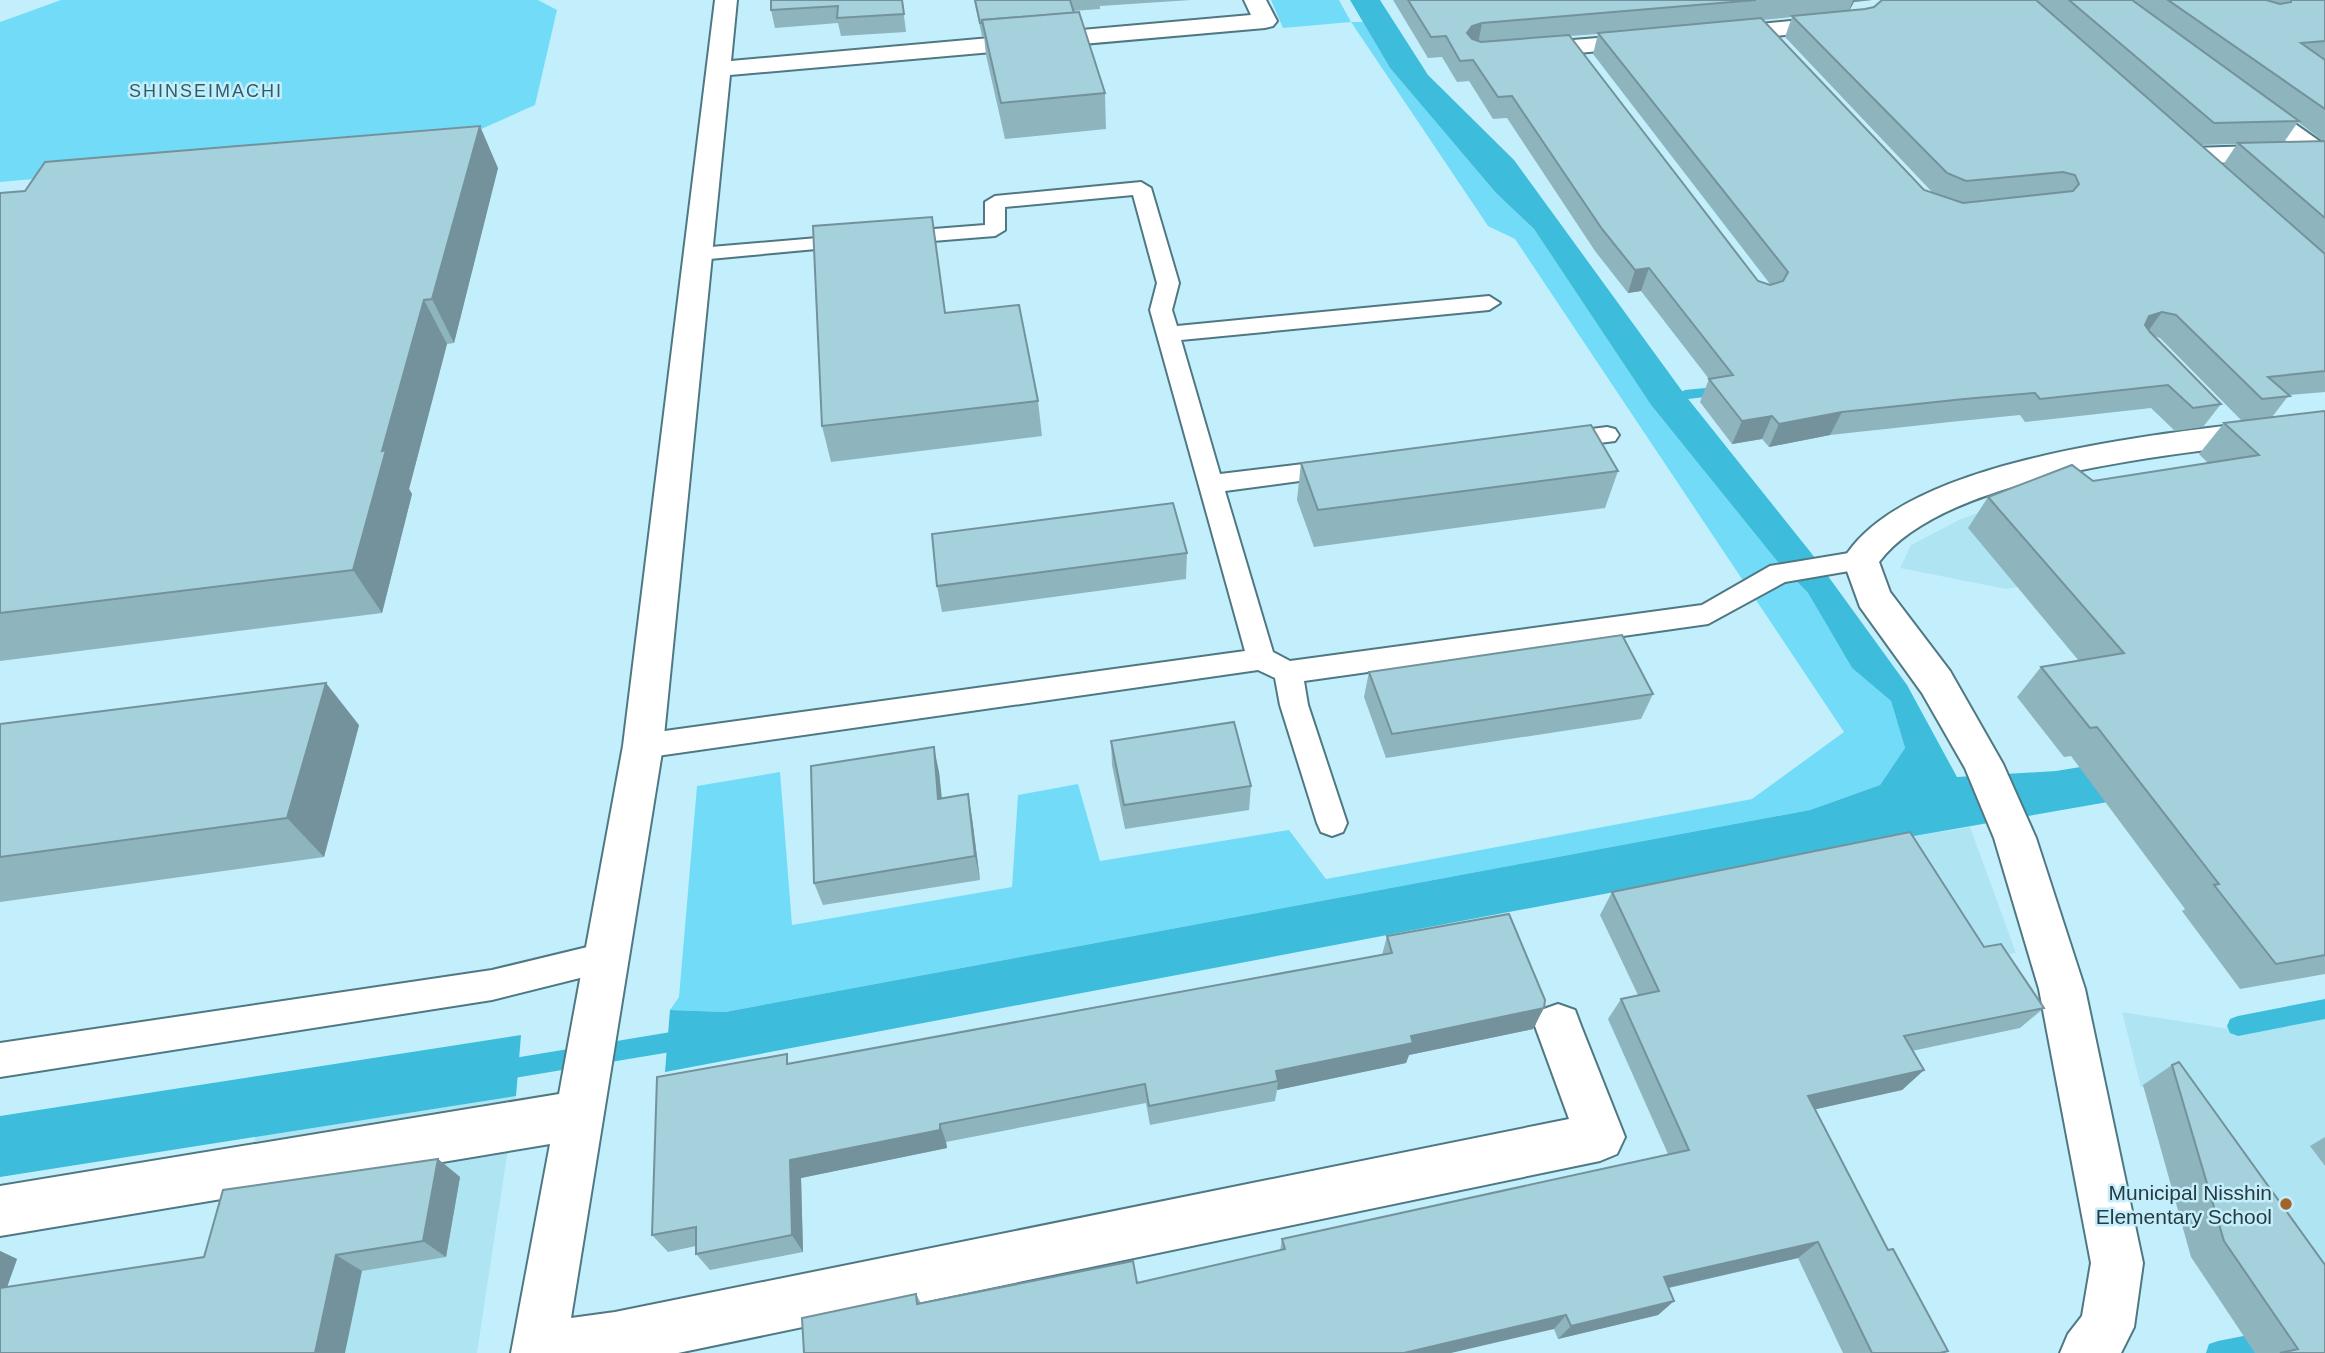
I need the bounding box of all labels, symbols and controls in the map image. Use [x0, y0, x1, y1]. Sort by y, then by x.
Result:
district label: SHINSEIMACHI [129, 81, 283, 101]
place label: Municipal Nisshin Elementary School [2096, 1181, 2272, 1228]
marker: Municipal Nisshin Elementary School [2278, 1196, 2294, 1212]

